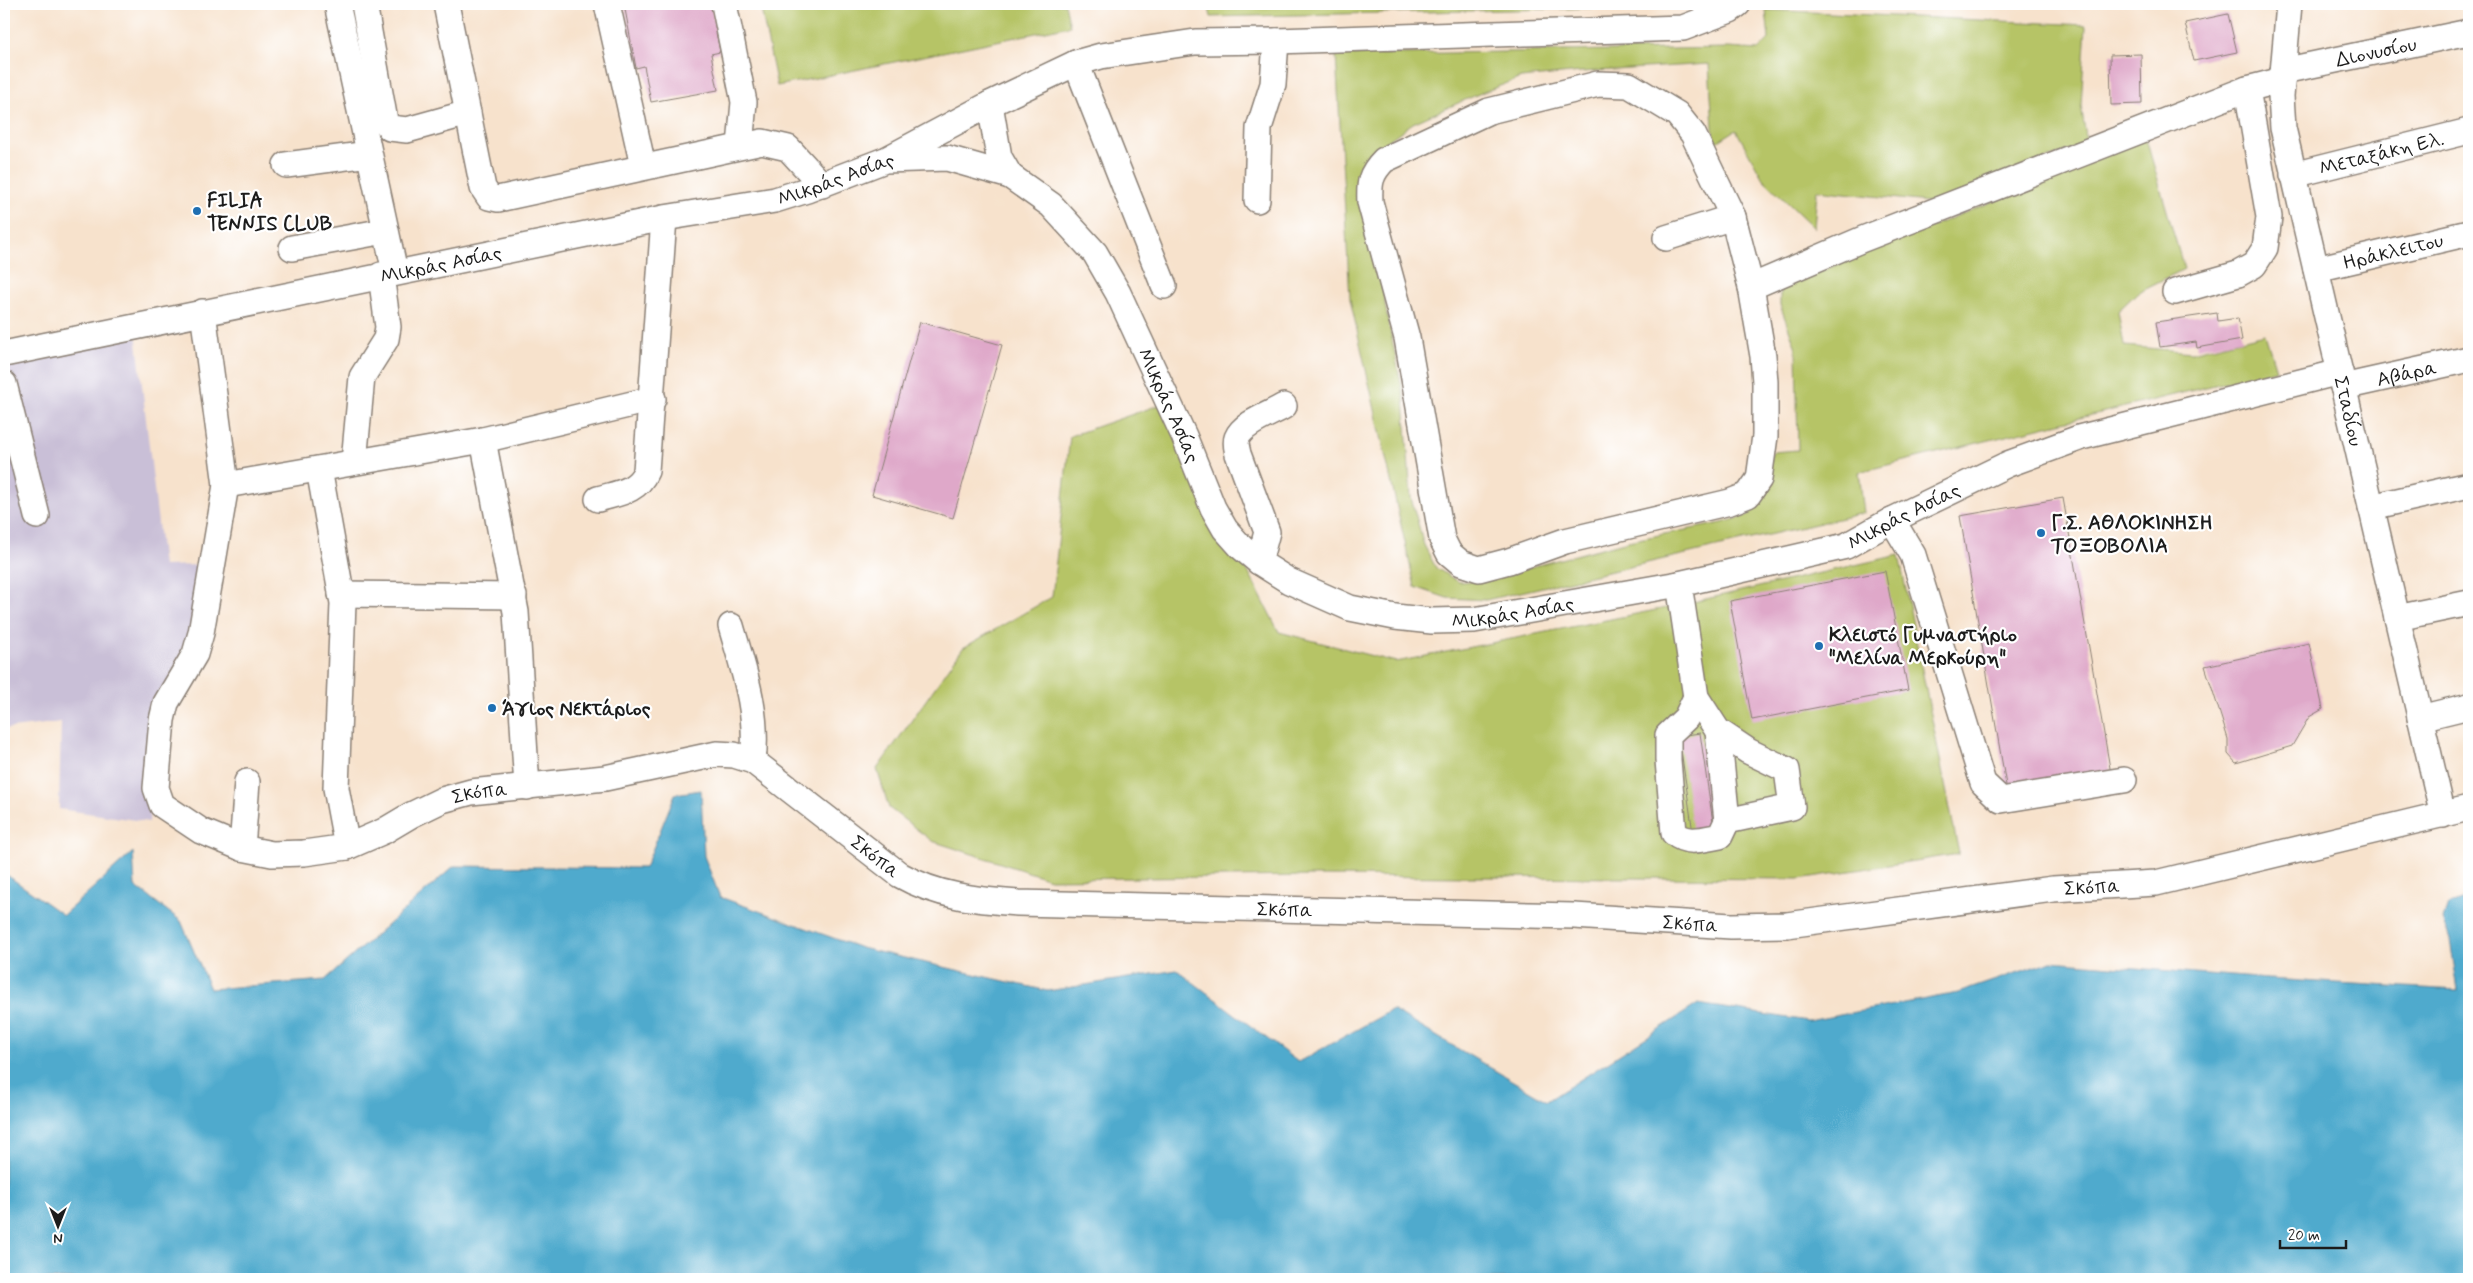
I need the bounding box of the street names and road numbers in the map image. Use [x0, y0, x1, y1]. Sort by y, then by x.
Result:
street label: Διονυσίου [2333, 31, 2419, 75]
street label: Μεταξάκη Ελ. [2316, 126, 2447, 183]
street label: Μικράς Ασίας [774, 148, 895, 213]
street label: Ηράκλειτου [2340, 228, 2446, 277]
street label: Μικράς Ασίας [378, 240, 505, 291]
street label: Μικράς Ασίας [1130, 344, 1206, 468]
street label: Αβάρα [2374, 355, 2440, 394]
street label: Σταδίου [2326, 374, 2369, 449]
street label: Μικράς Ασίας [1843, 477, 1965, 557]
street label: Μικράς Ασίας [1451, 591, 1576, 636]
street label: Σκόπα [449, 776, 509, 812]
street label: Σκόπα [844, 829, 905, 885]
street label: Σκόπα [2063, 873, 2121, 903]
street label: Σκόπα [1256, 897, 1313, 925]
street label: Σκόπα [1661, 910, 1719, 940]

